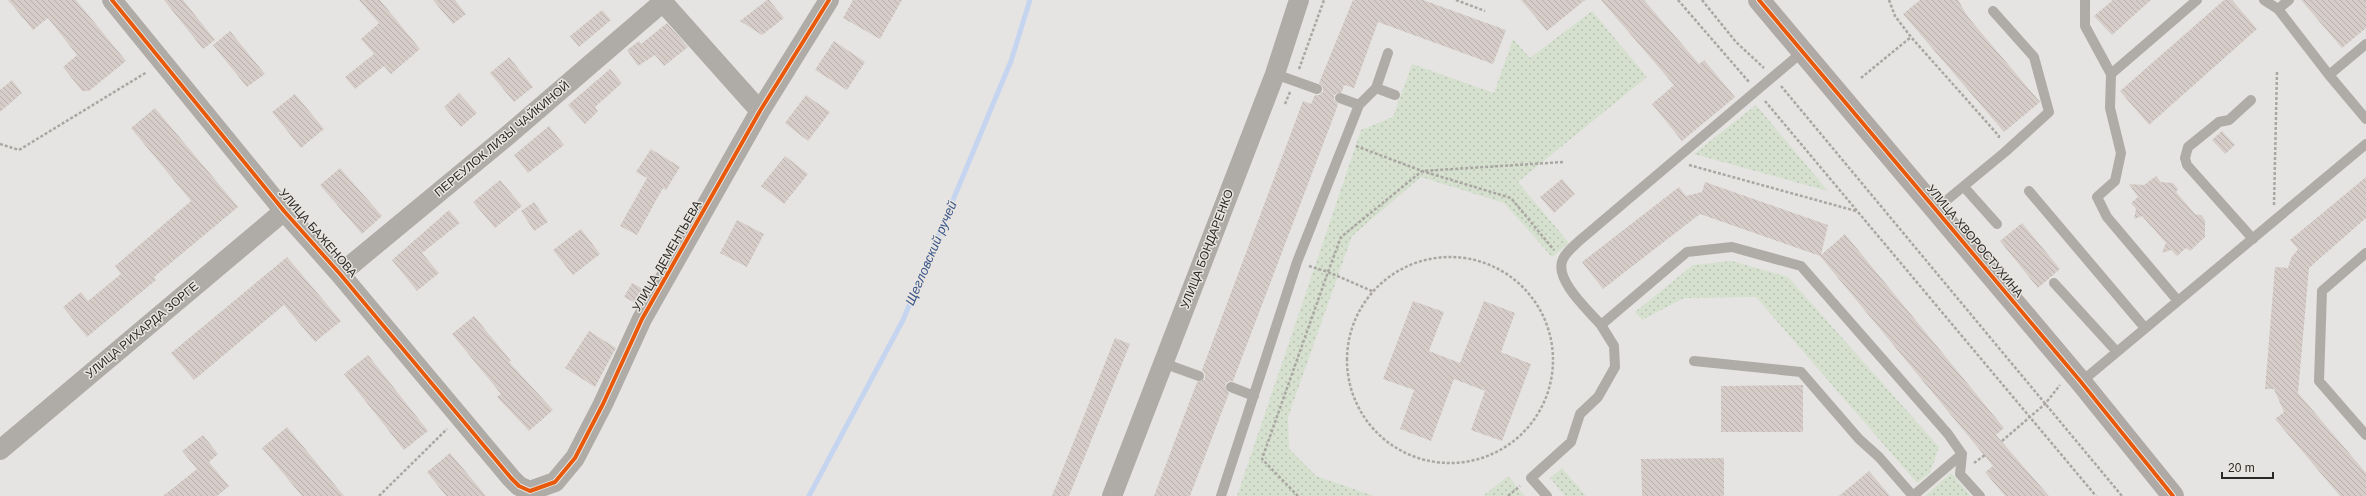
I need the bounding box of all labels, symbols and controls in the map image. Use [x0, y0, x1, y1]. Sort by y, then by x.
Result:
street label: ПЕРЕУЛОК ЛИЗЫ ЧАЙКИНОЙ [431, 78, 572, 200]
street label: УЛИЦА ХВОРОСТУХИНА [1924, 182, 2026, 300]
street label: УЛИЦА БАЖЕНОВА [276, 186, 360, 280]
street label: УЛИЦА БОНДАРЕНКО [1178, 187, 1236, 311]
street label: УЛИЦА ДЕМЕНТЬЕВА [630, 198, 704, 314]
water label: Щегловский ручей [902, 199, 960, 307]
street label: УЛИЦА РИХАРДА ЗОРГЕ [83, 279, 201, 381]
scale bar [2222, 454, 2273, 480]
text: 20 m [2228, 461, 2255, 475]

